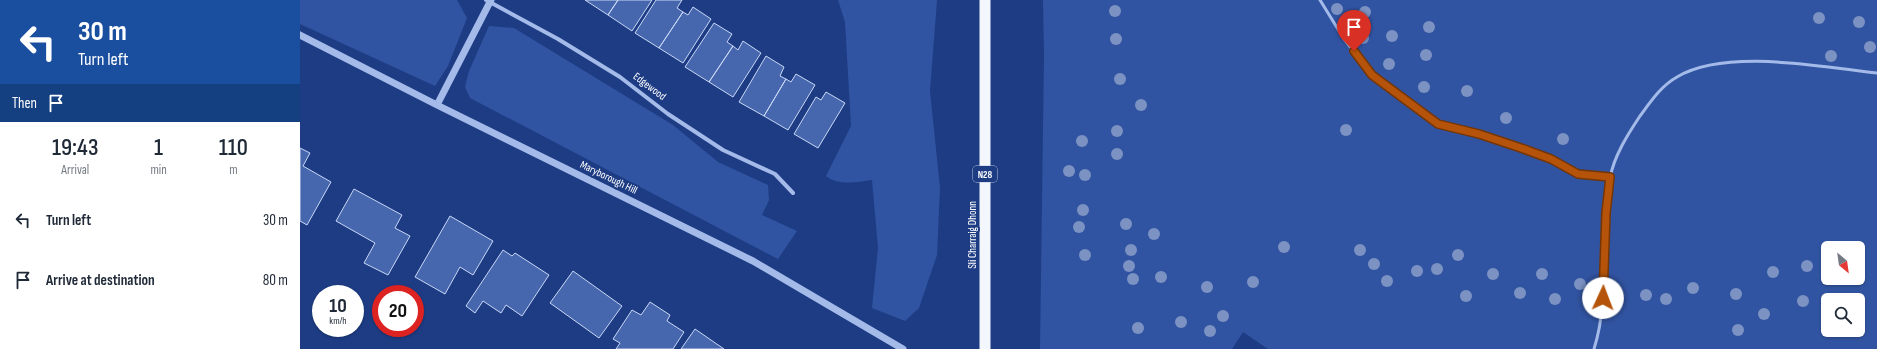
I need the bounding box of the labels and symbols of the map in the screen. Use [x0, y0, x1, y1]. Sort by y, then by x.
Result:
pin [1337, 10, 1371, 51]
street label: Edgewood [631, 70, 669, 103]
street label: Maryborough Hill [578, 158, 640, 197]
road number: N28 [973, 166, 997, 182]
street label: Sli Charraig Dhonn [966, 201, 979, 269]
north arrow [1821, 241, 1865, 285]
position arrow [1582, 277, 1624, 319]
speed limit sign: 20 [372, 285, 424, 337]

